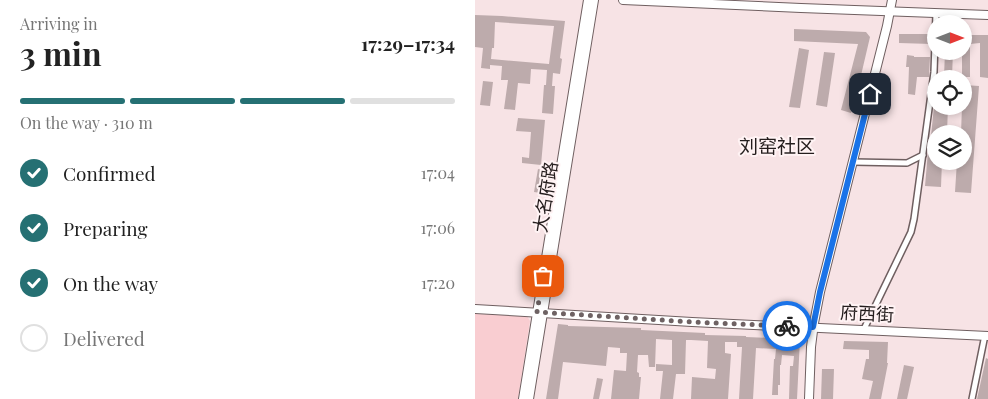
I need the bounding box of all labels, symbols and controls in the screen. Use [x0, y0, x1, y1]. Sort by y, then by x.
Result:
text: Arriving in [20, 13, 98, 34]
north arrow [927, 15, 973, 60]
map controls [927, 15, 972, 170]
text: 17:29–17:34 [361, 30, 455, 56]
text: 3 min [20, 31, 102, 74]
button: locate [927, 70, 972, 115]
pin [849, 73, 891, 115]
icon: home [856, 80, 884, 108]
text: On the way · 310 m [20, 112, 153, 133]
button: layers [927, 125, 972, 170]
district label: 刘窑社区 [739, 132, 815, 158]
icon: check [20, 159, 48, 187]
street label: 大名府路 [528, 159, 562, 234]
text: Confirmed [63, 160, 156, 186]
text: 17:04 [421, 162, 455, 183]
icon: check [20, 214, 48, 242]
text: Preparing [63, 215, 148, 241]
text: 17:06 [420, 217, 455, 238]
pin [522, 255, 564, 297]
icon: bag [529, 262, 557, 290]
icon: check [20, 269, 48, 297]
text: On the way [63, 270, 158, 296]
text: 17:20 [421, 272, 455, 293]
street label: 府西街 [839, 300, 895, 326]
courier [762, 301, 812, 351]
icon: bike [773, 312, 801, 340]
text: Delivered [63, 325, 145, 351]

